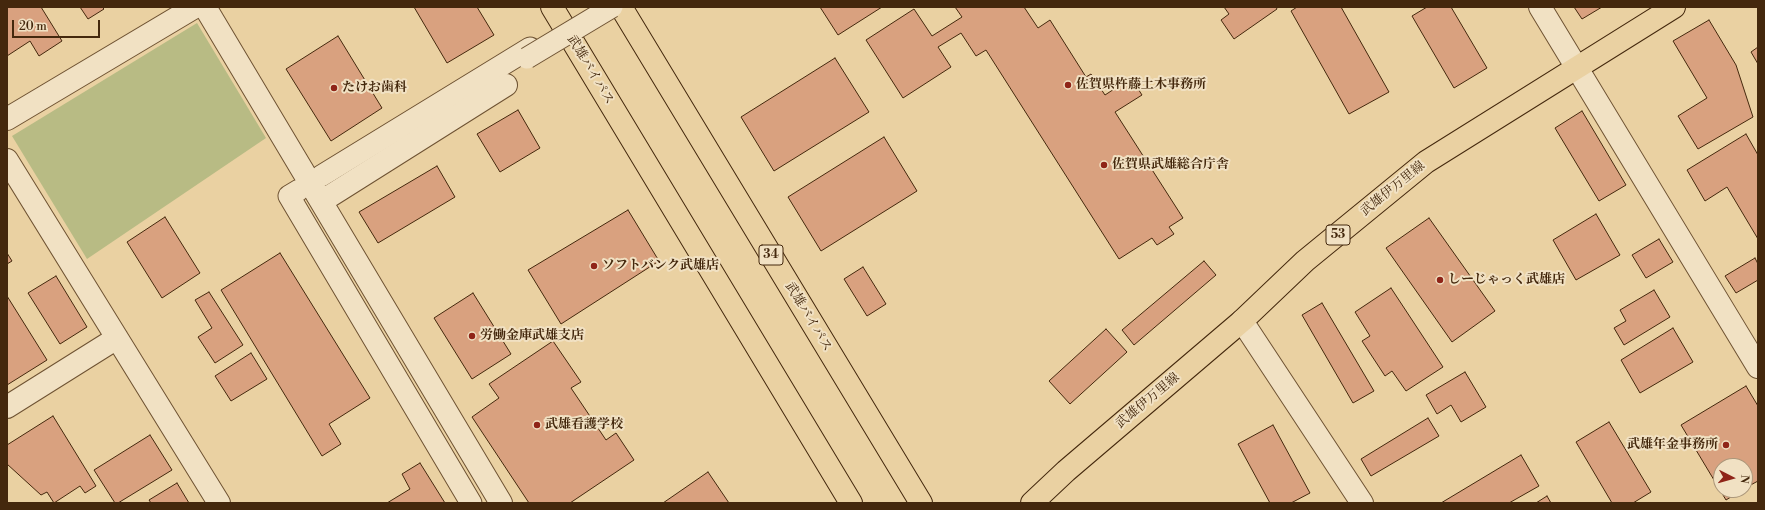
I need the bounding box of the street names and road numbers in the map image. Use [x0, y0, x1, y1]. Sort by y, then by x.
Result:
street label: 武雄バイパス [563, 33, 617, 107]
street label: 武雄伊万里線 [1358, 158, 1428, 220]
road number: 53 [1326, 225, 1350, 245]
road number: 34 [759, 245, 783, 265]
street label: 武雄バイパス [781, 280, 835, 354]
street label: 武雄伊万里線 [1113, 370, 1183, 432]

